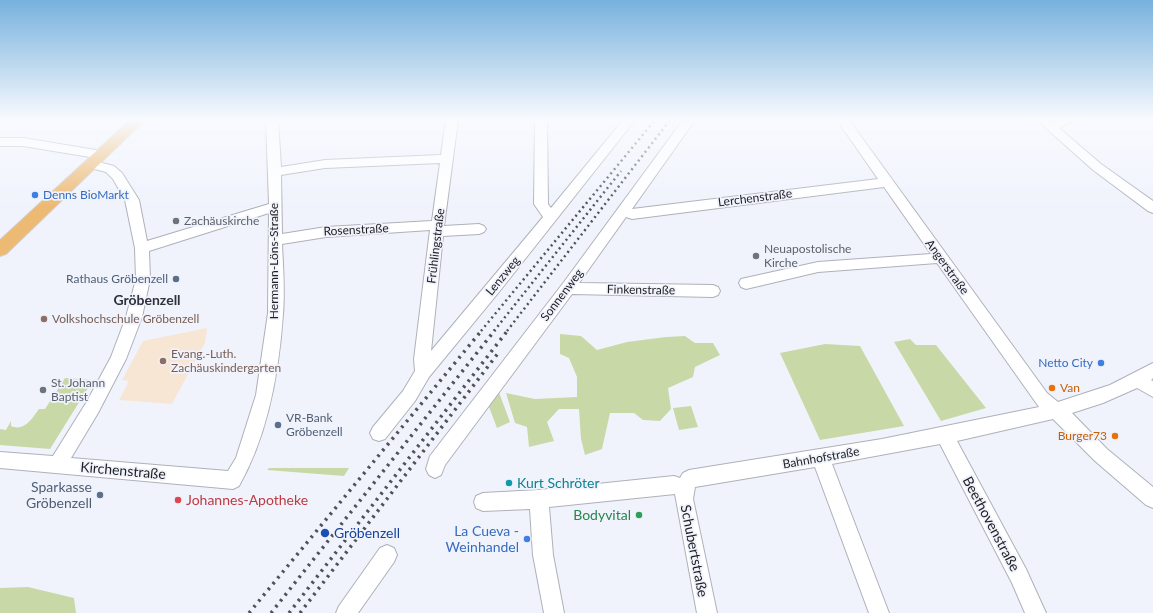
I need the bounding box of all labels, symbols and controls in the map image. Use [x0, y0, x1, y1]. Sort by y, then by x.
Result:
street label: Lerchenstraße [717, 186, 793, 210]
place label: Denns BioMarkt [43, 188, 129, 202]
marker: Denns BioMarkt [30, 190, 40, 200]
street label: Hermann-Löns-Straße [267, 203, 281, 319]
street label: Frühlingstraße [424, 208, 448, 284]
place label: Zachäuskirche [184, 214, 259, 228]
marker: Zachäuskirche [171, 216, 181, 226]
street label: Rosenstraße [323, 221, 389, 239]
street label: Angerstraße [922, 237, 972, 297]
place label: Neuapostolische Kirche [764, 242, 851, 270]
marker: Neuapostolische Kirche [751, 251, 761, 261]
street label: Lenzweg [483, 254, 523, 298]
street label: Sonnenweg [538, 266, 586, 324]
place label: Rathaus Gröbenzell [66, 272, 168, 286]
marker: Rathaus Gröbenzell [171, 274, 181, 284]
street label: Finkenstraße [607, 282, 675, 298]
district label: Gröbenzell [113, 292, 181, 308]
place label: Volkshochschule Gröbenzell [52, 312, 199, 326]
marker: Volkshochschule Gröbenzell [39, 314, 49, 324]
place label: Evang.-Luth. Zachäuskindergarten [171, 347, 281, 375]
marker: Evang.-Luth. Zachäuskindergarten [158, 356, 168, 366]
place label: Netto City [1038, 356, 1093, 370]
marker: Netto City [1096, 358, 1106, 368]
place label: St. Johann Baptist [51, 376, 105, 404]
place label: Van [1060, 381, 1080, 395]
marker: Van [1047, 383, 1057, 393]
marker: St. Johann Baptist [38, 385, 48, 395]
place label: VR-Bank Gröbenzell [286, 411, 343, 439]
marker: VR-Bank Gröbenzell [273, 420, 283, 430]
place label: Burger73 [1058, 429, 1107, 443]
marker: Burger73 [1110, 431, 1120, 441]
street label: Bahnhofstraße [782, 444, 860, 472]
street label: Kirchenstraße [80, 459, 166, 483]
street label: Beethovenstraße [959, 474, 1023, 574]
place label: Kurt Schröter [517, 475, 600, 491]
marker: Kurt Schröter [504, 478, 514, 488]
place label: Sparkasse Gröbenzell [26, 479, 92, 512]
marker: Sparkasse Gröbenzell [95, 490, 105, 500]
place label: Johannes-Apotheke [186, 492, 308, 508]
marker: Johannes-Apotheke [173, 495, 183, 505]
street label: Schubertstraße [677, 503, 711, 599]
place label: Bodyvital [573, 507, 631, 523]
marker: Bodyvital [634, 510, 644, 520]
place label: La Cueva - Weinhandel [446, 523, 519, 556]
place label: Gröbenzell [334, 525, 400, 541]
marker: Gröbenzell [319, 527, 331, 539]
marker: La Cueva - Weinhandel [522, 534, 532, 544]

